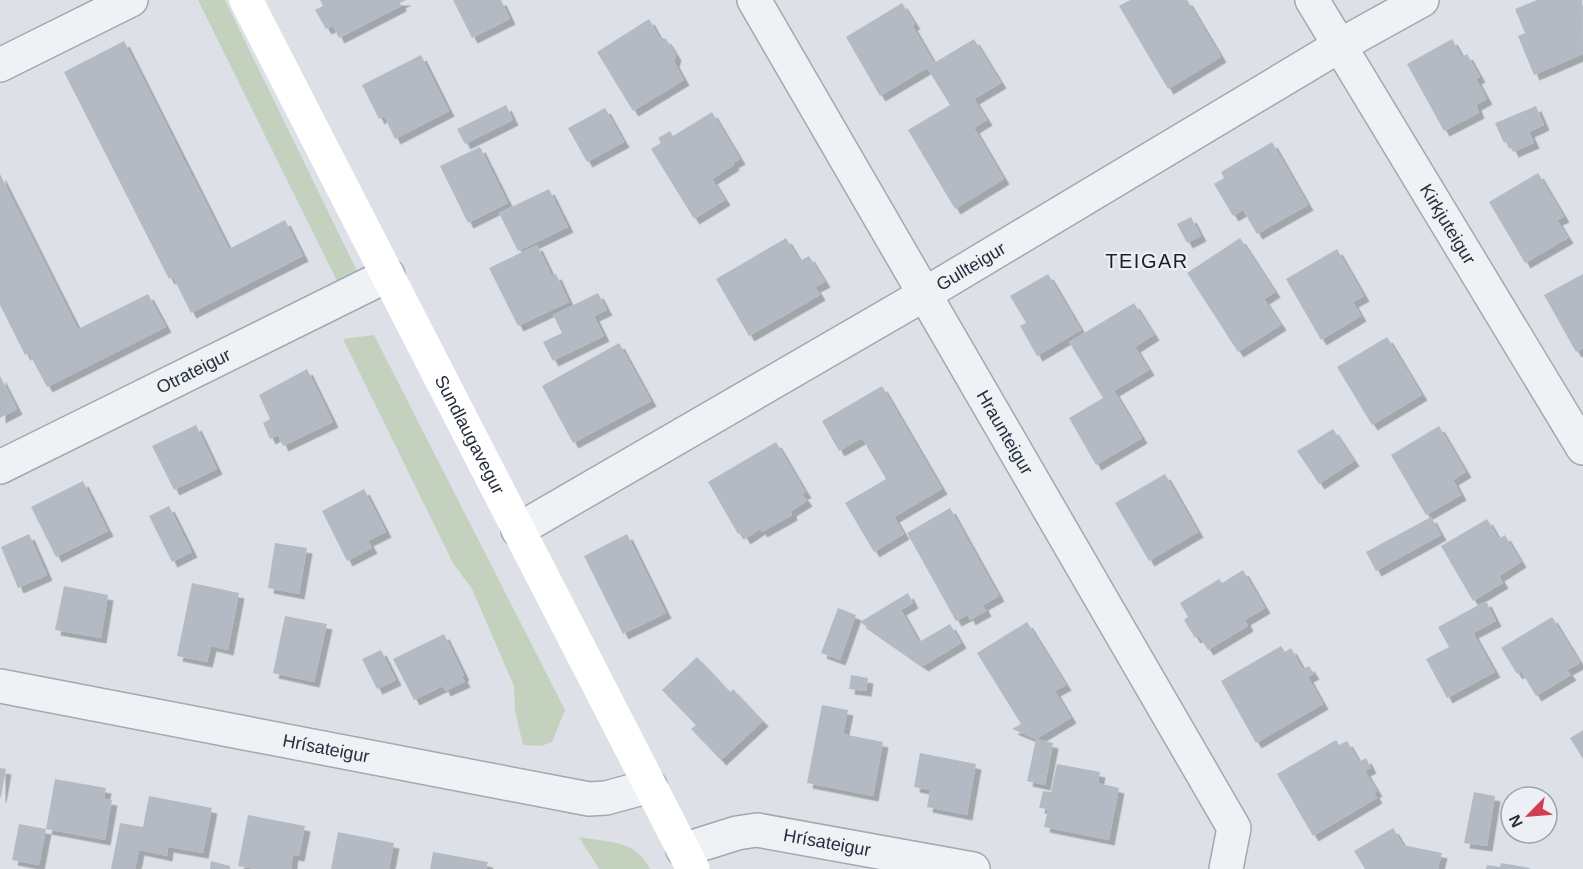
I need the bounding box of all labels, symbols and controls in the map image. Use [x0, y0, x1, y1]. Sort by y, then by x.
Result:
street label: Kirkjuteigur [1416, 180, 1479, 268]
street label: Gullteigur [933, 238, 1009, 295]
district label: TEIGAR [1105, 250, 1189, 272]
street label: Otrateigur [153, 344, 234, 398]
street label: Sundlaugavegur [431, 372, 509, 498]
street label: Hraunteigur [973, 387, 1037, 478]
street label: Hrísateigur [281, 730, 371, 767]
north arrow [1499, 785, 1559, 845]
text: N [1506, 812, 1526, 830]
street label: Hrísateigur [782, 825, 872, 860]

